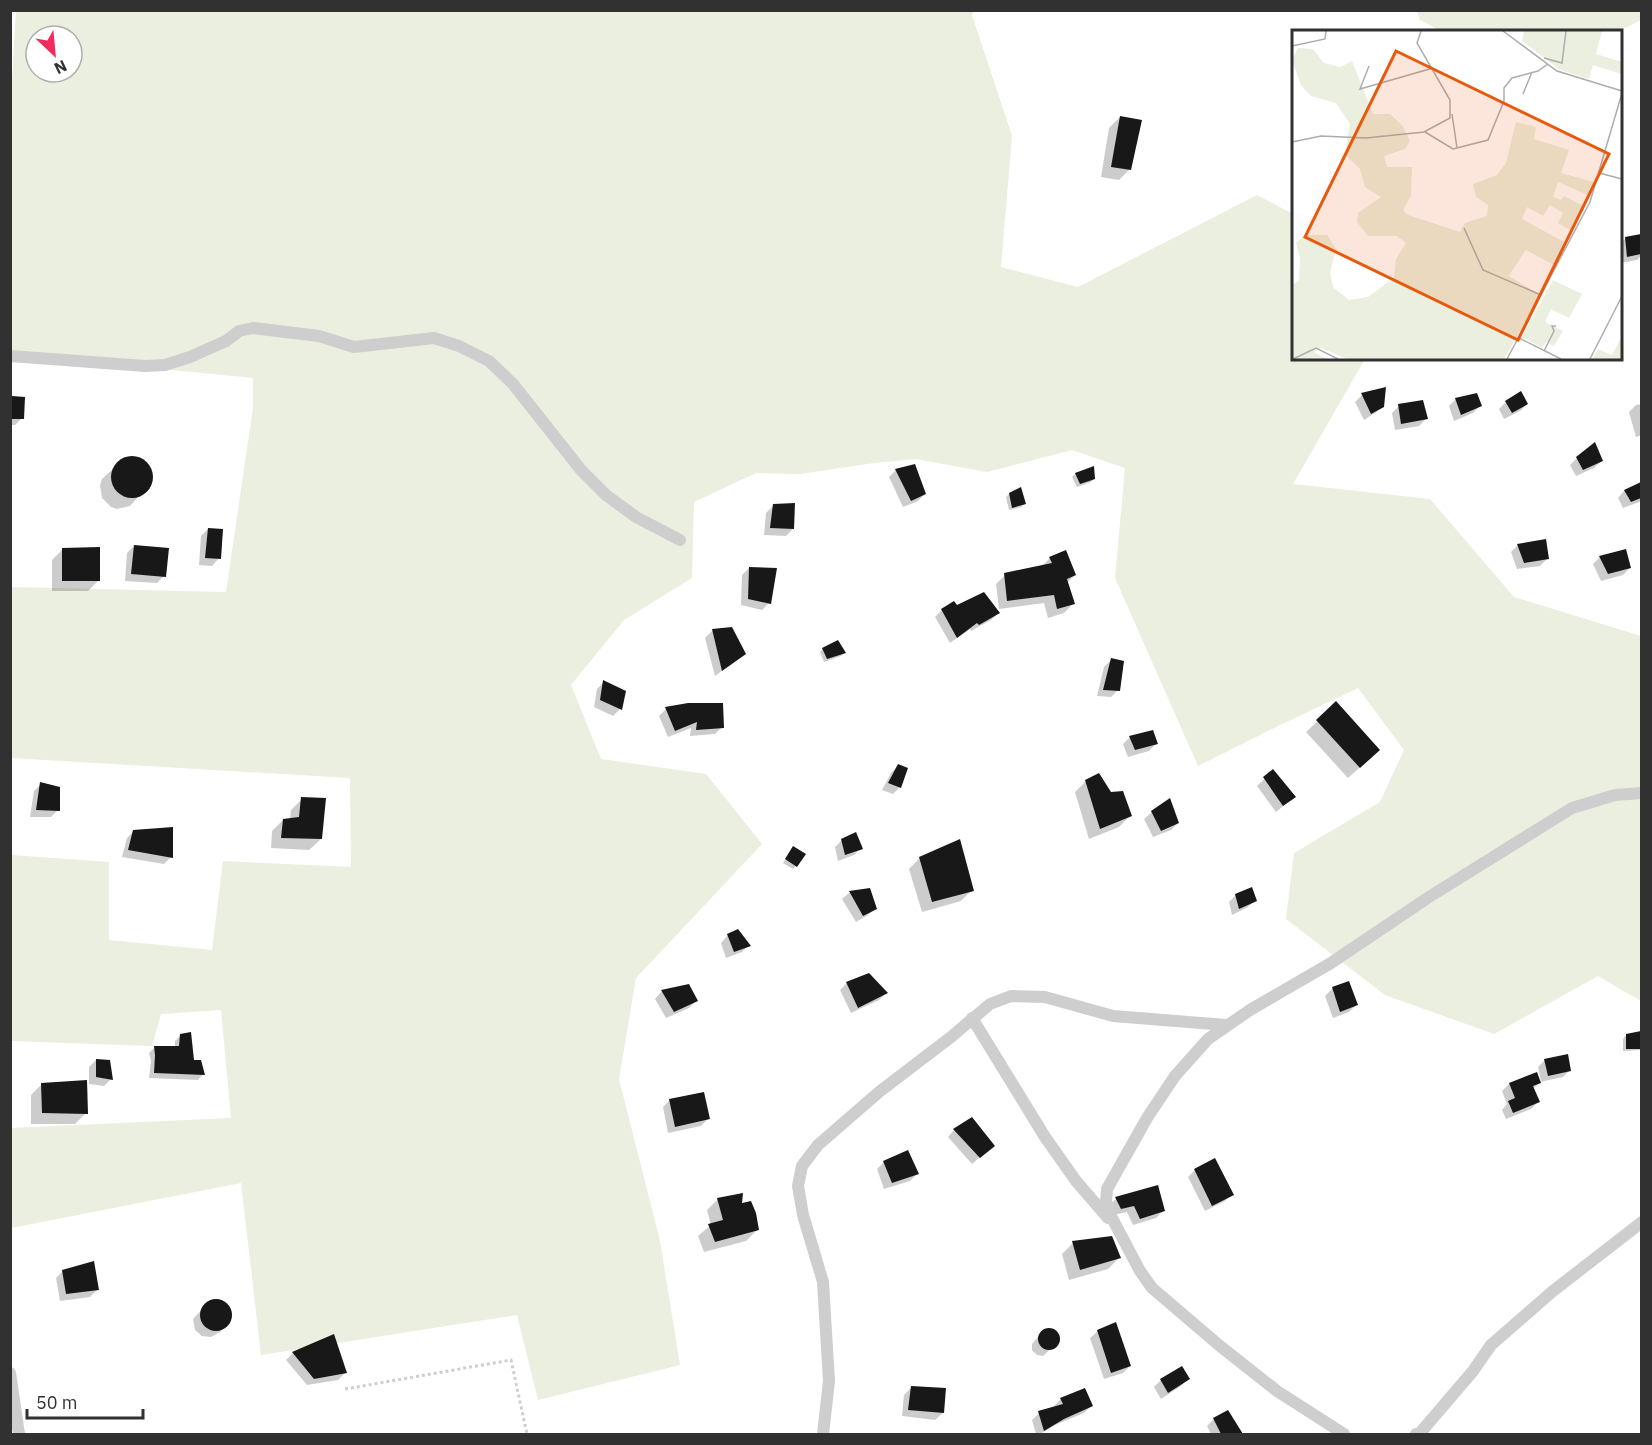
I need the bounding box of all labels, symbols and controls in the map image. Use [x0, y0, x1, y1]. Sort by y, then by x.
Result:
north arrow [24, 24, 84, 84]
inset map [1292, 30, 1622, 360]
text: N [51, 56, 70, 79]
scale bar [27, 1382, 142, 1420]
text: 50 m [36, 1391, 78, 1414]

